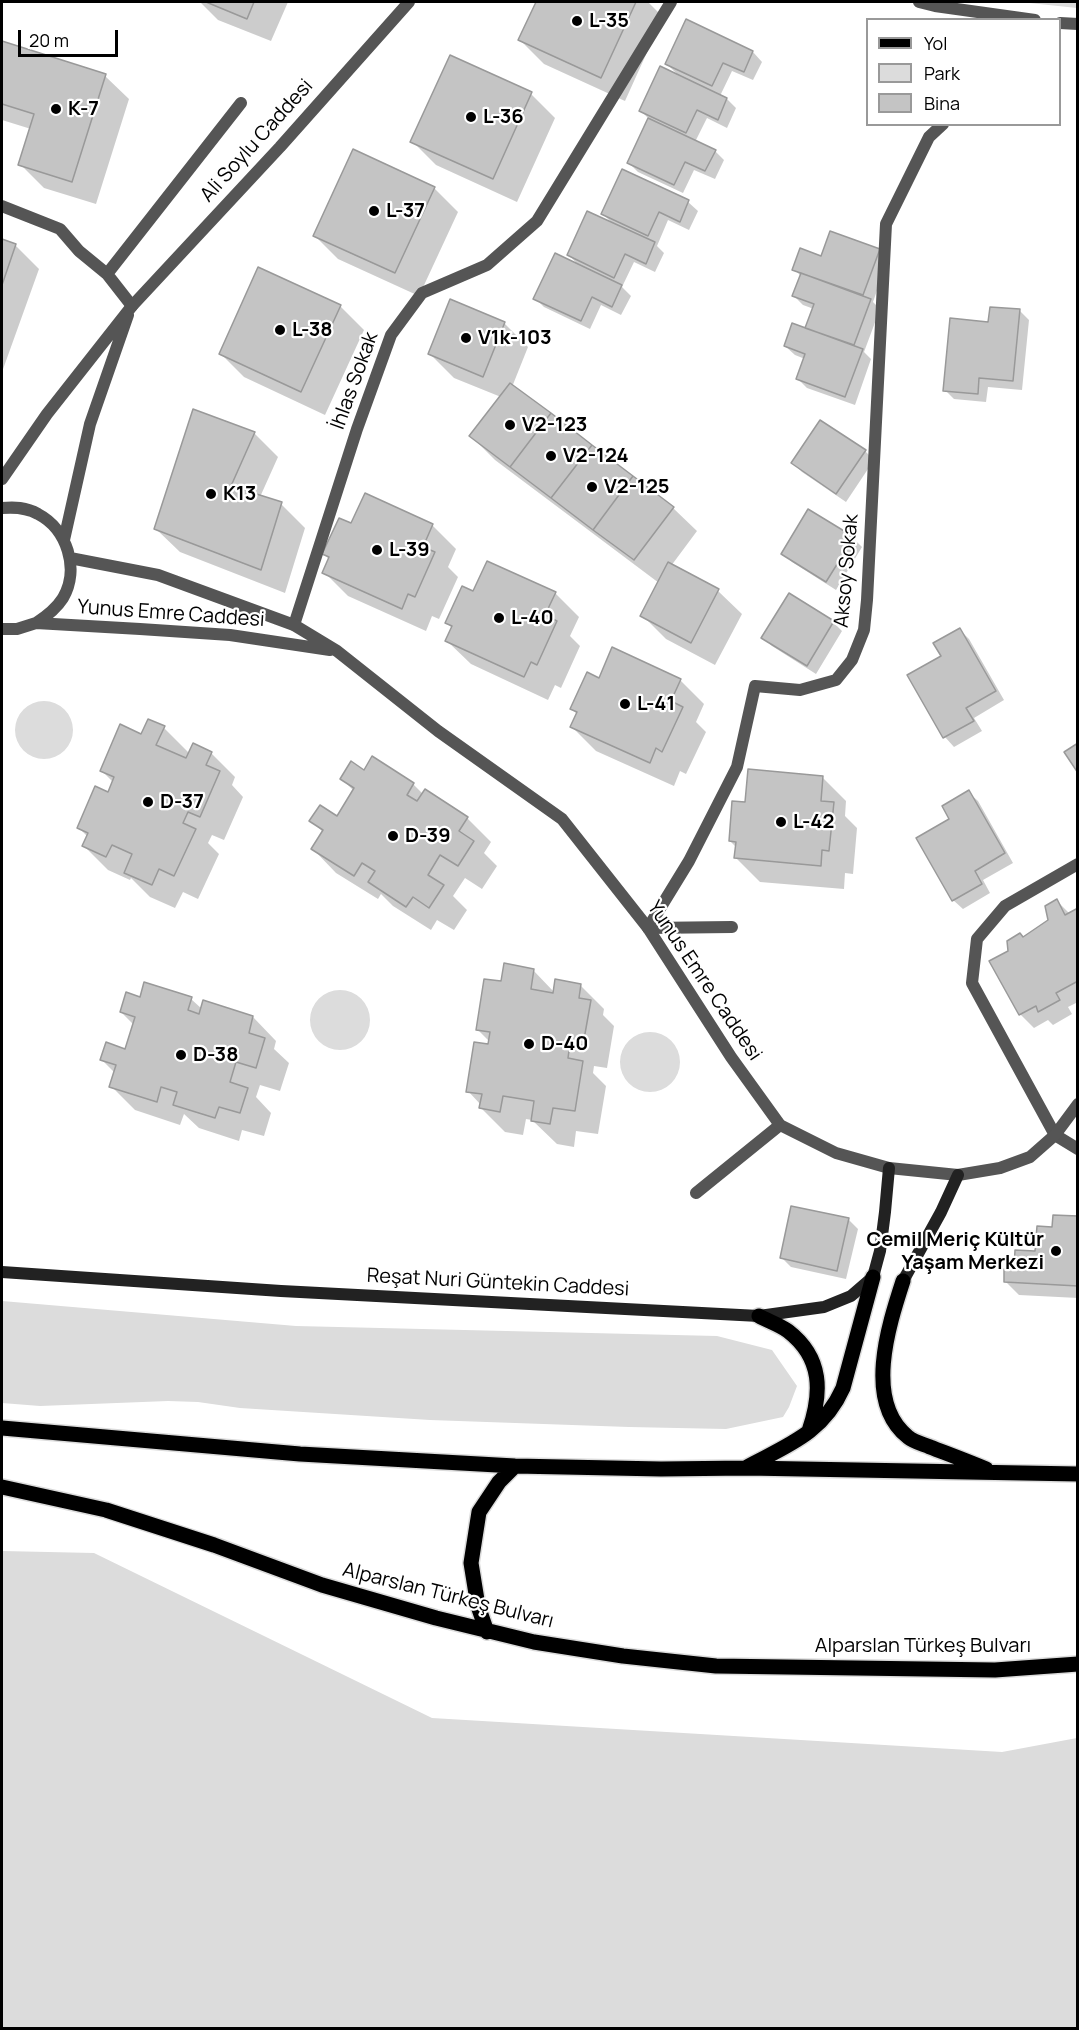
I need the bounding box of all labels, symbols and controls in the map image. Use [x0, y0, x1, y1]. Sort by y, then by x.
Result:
place label: L-35 [589, 9, 629, 33]
marker: L-35 [570, 14, 584, 28]
scale bar [21, 18, 122, 56]
legend [866, 18, 1061, 126]
text: 20 m [29, 28, 69, 52]
text: Yol [924, 31, 947, 55]
text: Park [924, 61, 960, 85]
street label: Ali Soylu Caddesi [196, 75, 318, 207]
text: Bina [924, 91, 960, 115]
place label: K-7 [68, 97, 99, 121]
marker: K-7 [49, 102, 63, 116]
place label: L-36 [483, 105, 524, 129]
marker: L-36 [464, 110, 478, 124]
place label: L-37 [386, 199, 425, 223]
marker: L-37 [367, 204, 381, 218]
place label: L-38 [292, 318, 333, 342]
marker: L-38 [273, 323, 287, 337]
place label: V1k-103 [478, 326, 552, 350]
street label: İhlas Sokak [326, 329, 384, 433]
marker: V1k-103 [459, 331, 473, 345]
place label: V2-123 [522, 413, 587, 437]
marker: V2-123 [503, 418, 517, 432]
place label: V2-124 [563, 444, 629, 468]
marker: V2-124 [544, 449, 558, 463]
place label: V2-125 [604, 475, 670, 499]
marker: V2-125 [585, 480, 599, 494]
place label: K13 [223, 482, 256, 506]
marker: K13 [204, 487, 218, 501]
street label: Aksoy Sokak [830, 513, 864, 629]
place label: L-39 [389, 538, 430, 562]
marker: L-39 [370, 543, 384, 557]
street label: Yunus Emre Caddesi [77, 595, 265, 633]
place label: L-40 [511, 606, 554, 630]
marker: L-40 [492, 611, 506, 625]
place label: L-41 [637, 692, 675, 716]
marker: L-41 [618, 697, 632, 711]
place label: D-37 [160, 790, 204, 814]
marker: D-37 [141, 795, 155, 809]
place label: L-42 [793, 810, 834, 834]
marker: L-42 [774, 815, 788, 829]
place label: D-39 [405, 824, 451, 848]
marker: D-39 [386, 829, 400, 843]
street label: Yunus Emre Caddesi [642, 897, 766, 1065]
place label: D-40 [541, 1032, 589, 1056]
marker: D-40 [522, 1037, 536, 1051]
place label: D-38 [193, 1043, 238, 1067]
marker: D-38 [174, 1048, 188, 1062]
place label: Cemil Meriç Kültür Yaşam Merkezi [867, 1228, 1044, 1275]
marker: Cemil Meriç Kültür Yaşam Merkezi [1049, 1244, 1063, 1258]
street label: Reşat Nuri Güntekin Caddesi [366, 1264, 630, 1302]
street label: Alparslan Türkeş Bulvarı [340, 1558, 556, 1634]
street label: Alparslan Türkeş Bulvarı [815, 1634, 1031, 1658]

